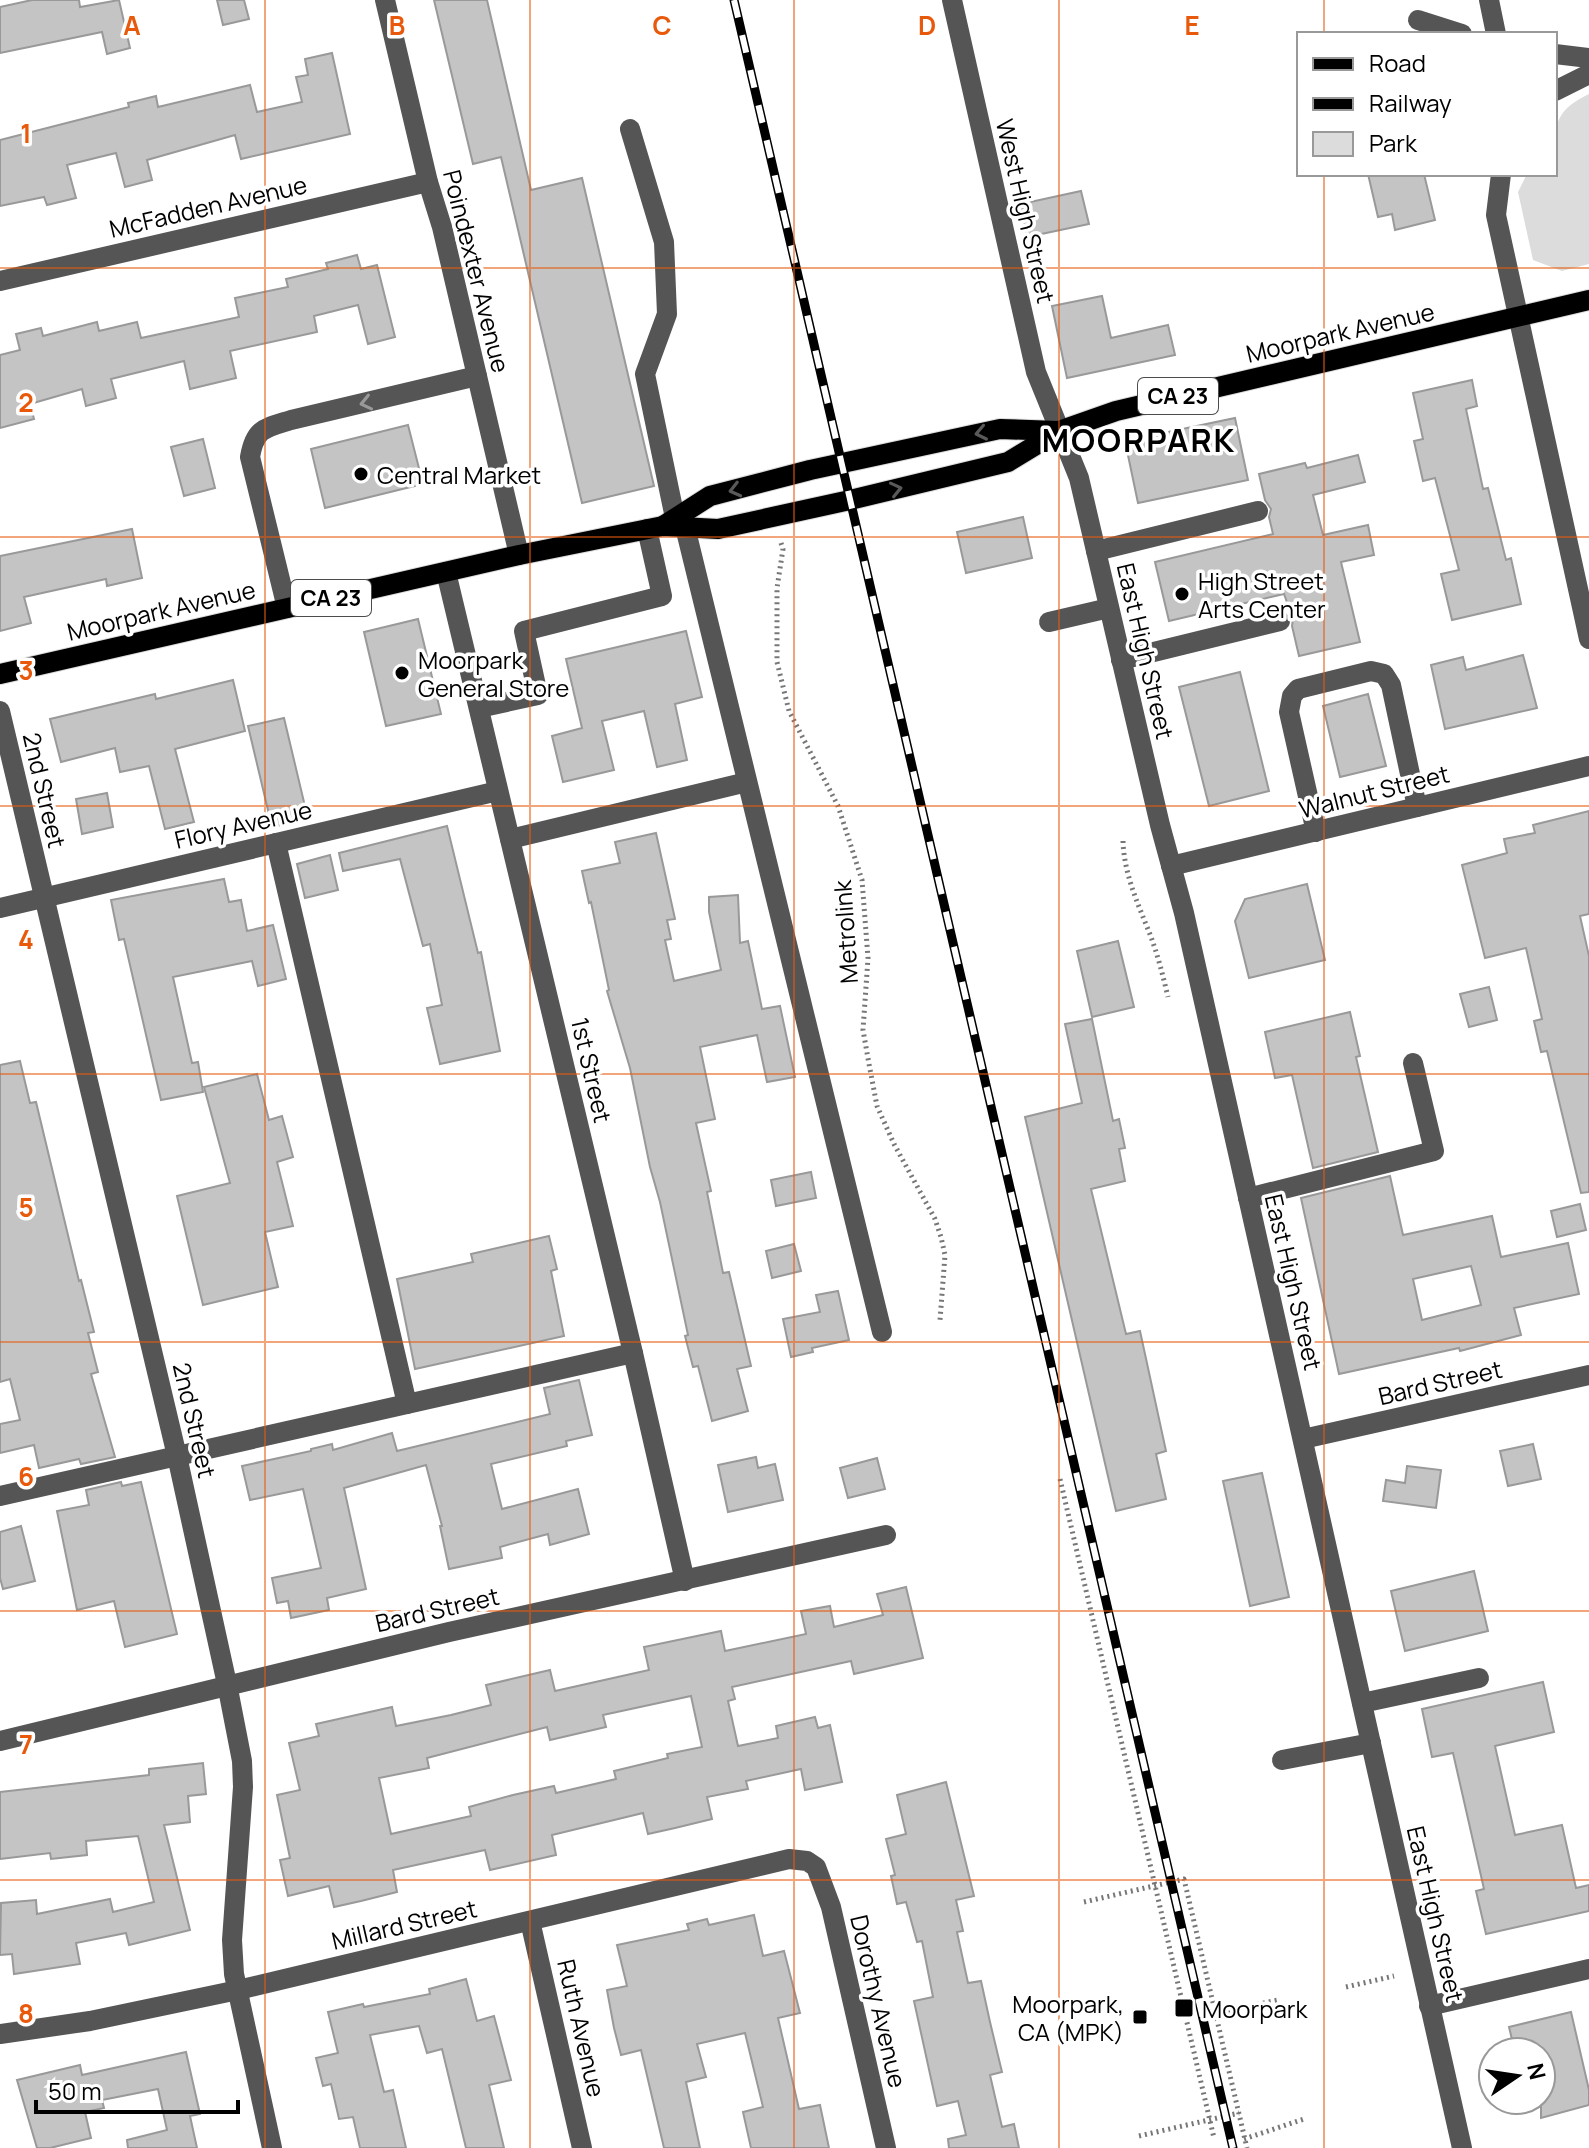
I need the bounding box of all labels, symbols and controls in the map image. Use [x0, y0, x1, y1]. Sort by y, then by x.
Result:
text: A [123, 7, 141, 43]
text: B [389, 7, 405, 43]
text: C [652, 7, 672, 43]
text: D [918, 7, 936, 43]
text: E [1184, 7, 1200, 43]
legend [1297, 32, 1557, 176]
text: Road [1369, 46, 1426, 79]
text: Railway [1369, 86, 1452, 119]
text: 1 [20, 115, 32, 151]
street label: West High Street [989, 116, 1063, 306]
text: Park [1369, 126, 1418, 159]
street label: Poindexter Avenue [436, 166, 518, 376]
street label: McFadden Avenue [106, 167, 310, 245]
street label: Moorpark Avenue [1243, 294, 1437, 370]
road number: CA 23 [1138, 378, 1218, 414]
text: 2 [18, 384, 34, 420]
one-way arrow [360, 393, 373, 410]
district label: MOORPARK [1042, 418, 1236, 462]
one-way arrow [975, 424, 988, 441]
place label: Central Market [377, 458, 541, 491]
marker: Central Market [352, 465, 370, 483]
one-way arrow [728, 480, 742, 497]
one-way arrow [888, 481, 902, 498]
street label: East High Street [1110, 560, 1182, 742]
place label: High Street Arts Center [1198, 564, 1326, 625]
street label: Moorpark Avenue [64, 572, 258, 648]
road number: CA 23 [291, 580, 371, 616]
marker: High Street Arts Center [1173, 585, 1191, 603]
place label: Moorpark General Store [418, 643, 569, 704]
text: 3 [18, 652, 34, 688]
marker: Moorpark General Store [393, 664, 411, 682]
street label: 2nd Street [16, 729, 74, 851]
street label: Walnut Street [1295, 756, 1453, 826]
street label: Flory Avenue [171, 792, 315, 856]
street label: Metrolink [825, 878, 865, 985]
text: 4 [18, 921, 34, 957]
street label: 1st Street [564, 1014, 620, 1126]
text: 5 [18, 1189, 34, 1225]
street label: East High Street [1258, 1191, 1330, 1373]
street label: Bard Street [1375, 1352, 1505, 1412]
street label: 2nd Street [166, 1359, 224, 1481]
text: 6 [18, 1458, 34, 1494]
street label: Bard Street [372, 1579, 502, 1639]
text: 7 [19, 1726, 33, 1762]
street label: East High Street [1400, 1823, 1472, 2005]
street label: Millard Street [328, 1891, 480, 1957]
street label: Dorothy Avenue [843, 1911, 915, 2091]
street label: Ruth Avenue [550, 1956, 614, 2100]
place label: Moorpark, CA (MPK) [1012, 1987, 1124, 2048]
place label: Moorpark [1202, 1992, 1308, 2025]
text: 8 [18, 1995, 34, 2031]
marker: Moorpark [1173, 1997, 1195, 2019]
marker: Moorpark, CA (MPK) [1131, 2008, 1149, 2026]
north arrow [1477, 2036, 1557, 2116]
text: N [1520, 2060, 1553, 2083]
scale bar [36, 2064, 238, 2114]
text: 50 m [48, 2074, 102, 2107]

